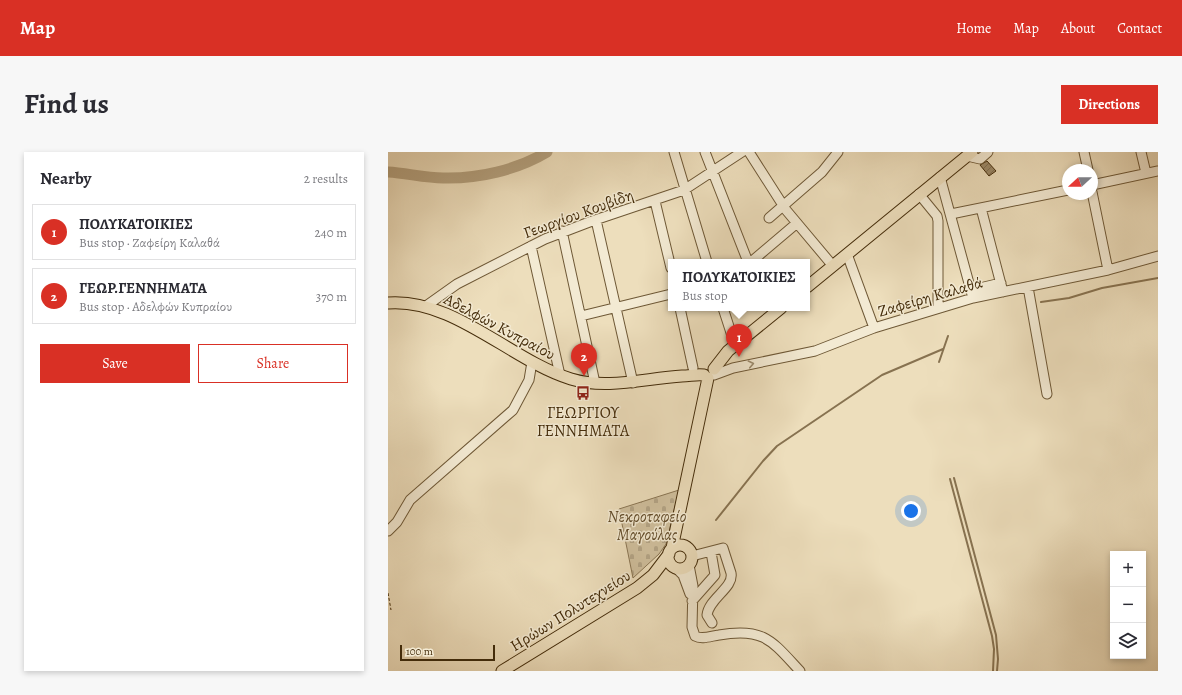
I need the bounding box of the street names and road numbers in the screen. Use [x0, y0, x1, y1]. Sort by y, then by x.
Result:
street label: Γεωργίου Κουβίδη [520, 184, 636, 244]
street label: Ζαφείρη Καλαθά [875, 271, 986, 322]
street label: Αδελφών Κυπραίου [439, 288, 559, 365]
street label: Ηρώων Πολυτεχνείου [506, 565, 635, 657]

